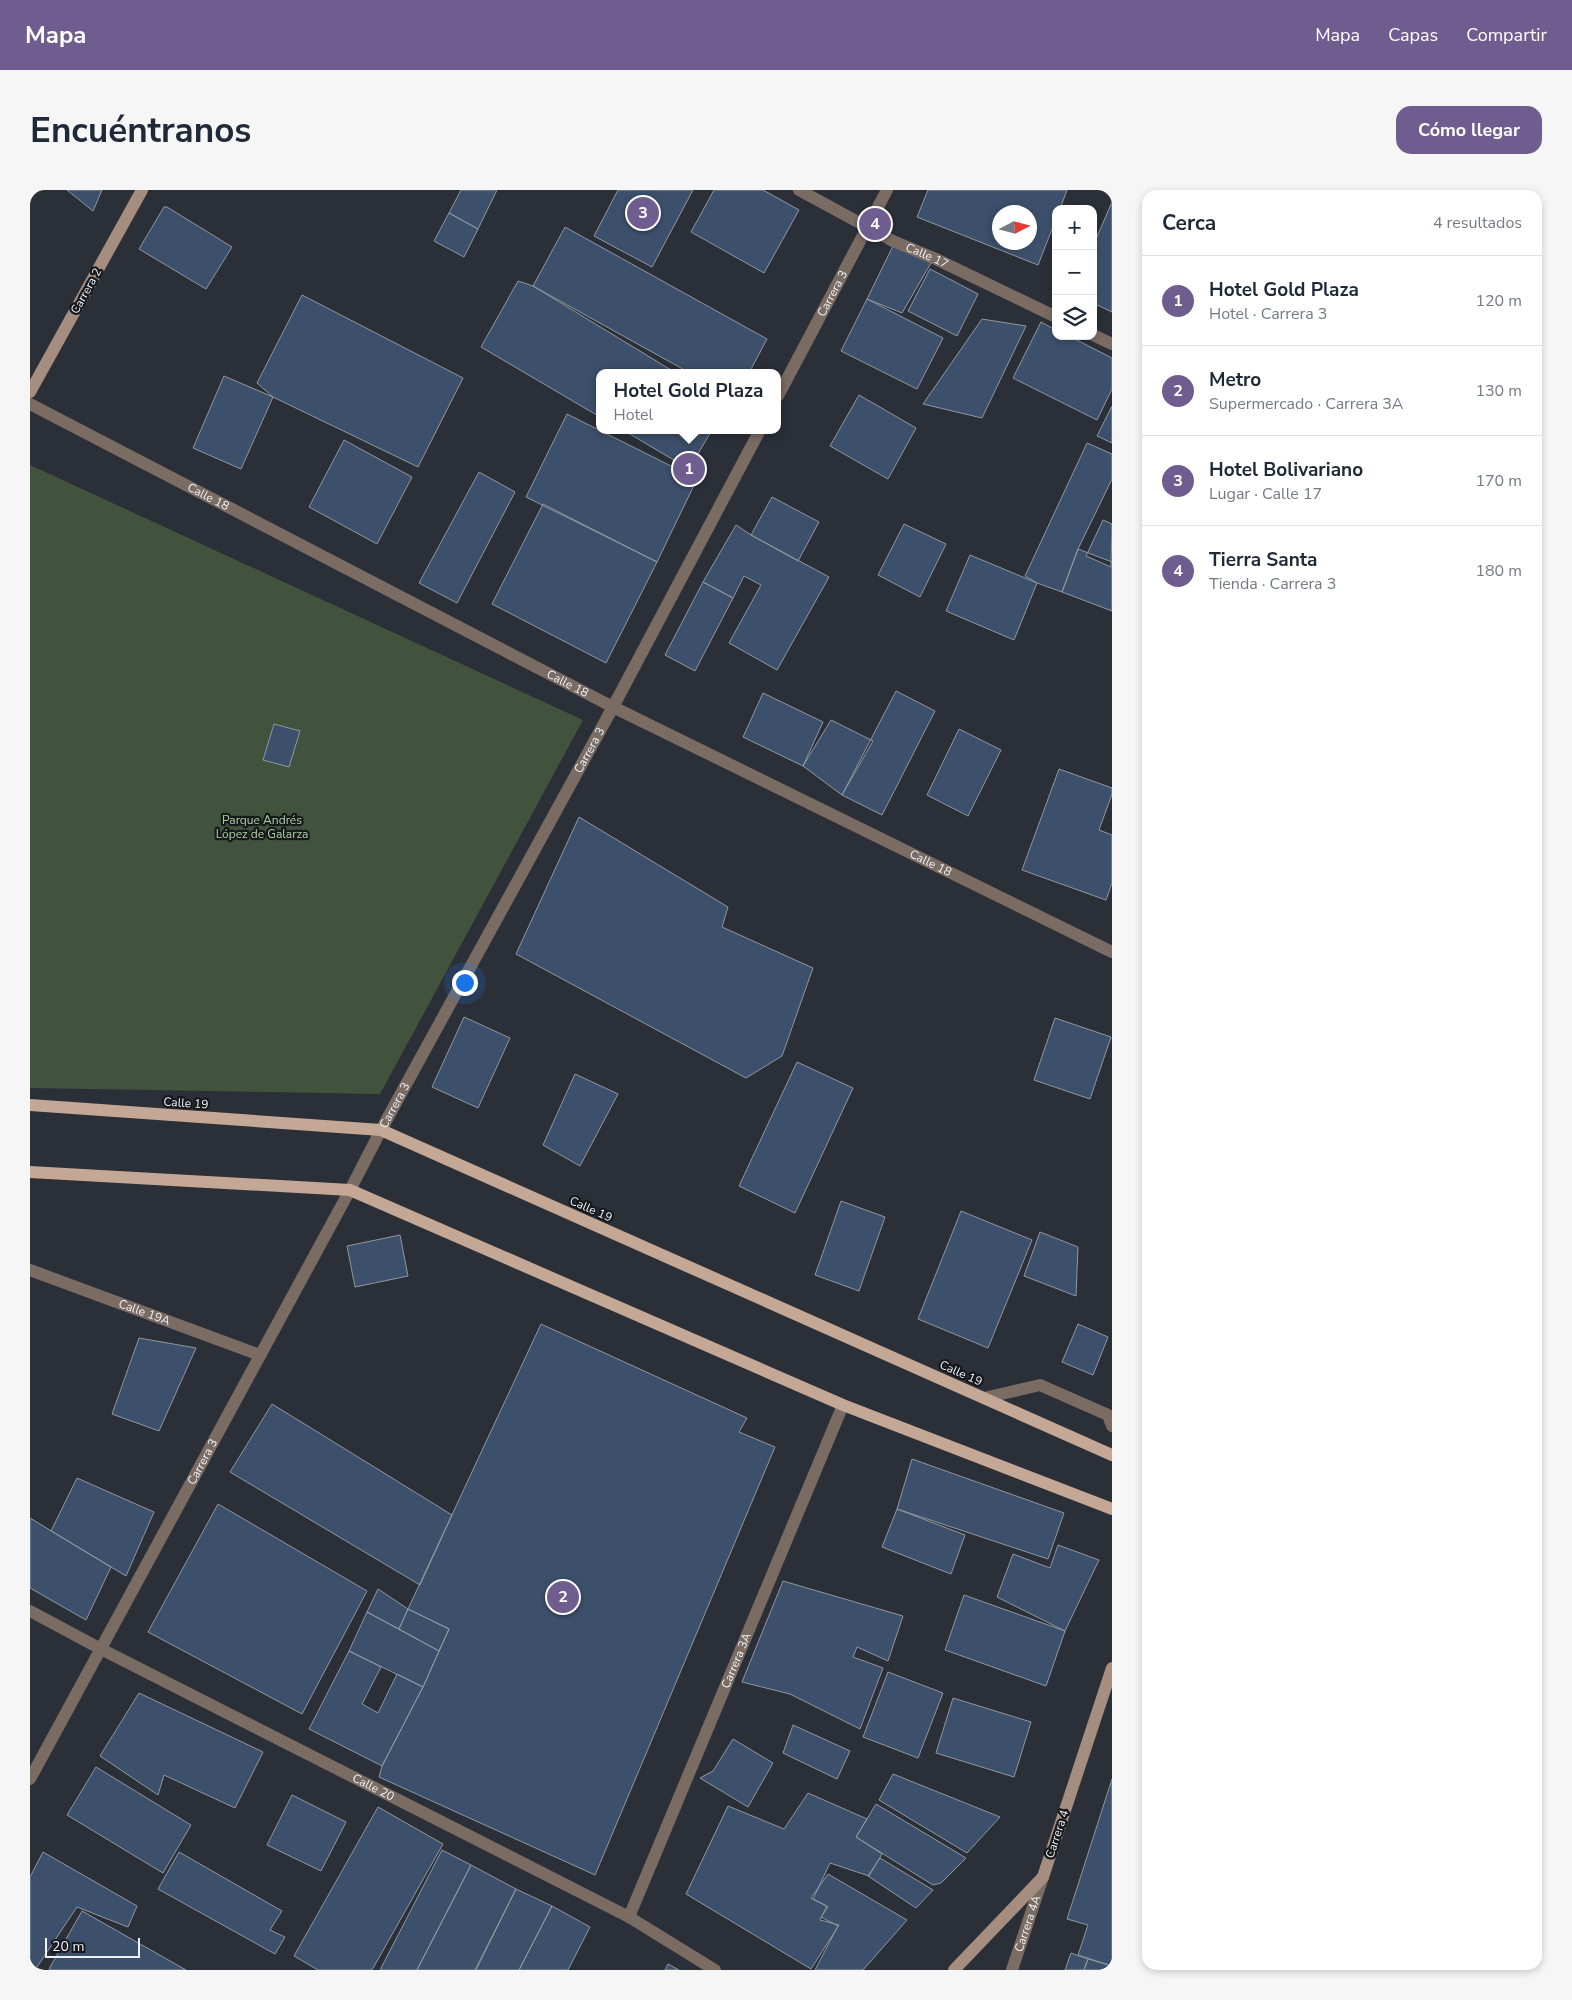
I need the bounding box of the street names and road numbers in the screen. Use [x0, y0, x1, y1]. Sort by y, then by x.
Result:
street label: Calle 17 [903, 239, 951, 272]
street label: Carrera 2 [67, 265, 105, 317]
street label: Carrera 3 [813, 268, 851, 319]
street label: Calle 18 [185, 479, 232, 514]
street label: Calle 18 [544, 666, 591, 701]
street label: Carrera 3 [570, 724, 608, 776]
street label: Calle 18 [907, 846, 955, 880]
street label: Carrera 3 [375, 1080, 414, 1131]
street label: Calle 19 [163, 1093, 209, 1113]
street label: Calle 19 [567, 1193, 615, 1225]
street label: Calle 19A [116, 1295, 173, 1329]
street label: Calle 19 [937, 1357, 985, 1389]
street label: Carrera 3 [183, 1436, 221, 1488]
street label: Carrera 3A [717, 1630, 755, 1691]
street label: Calle 20 [350, 1770, 397, 1805]
street label: Carrera 4 [1042, 1808, 1072, 1860]
street label: Carrera 4A [1011, 1893, 1044, 1954]

